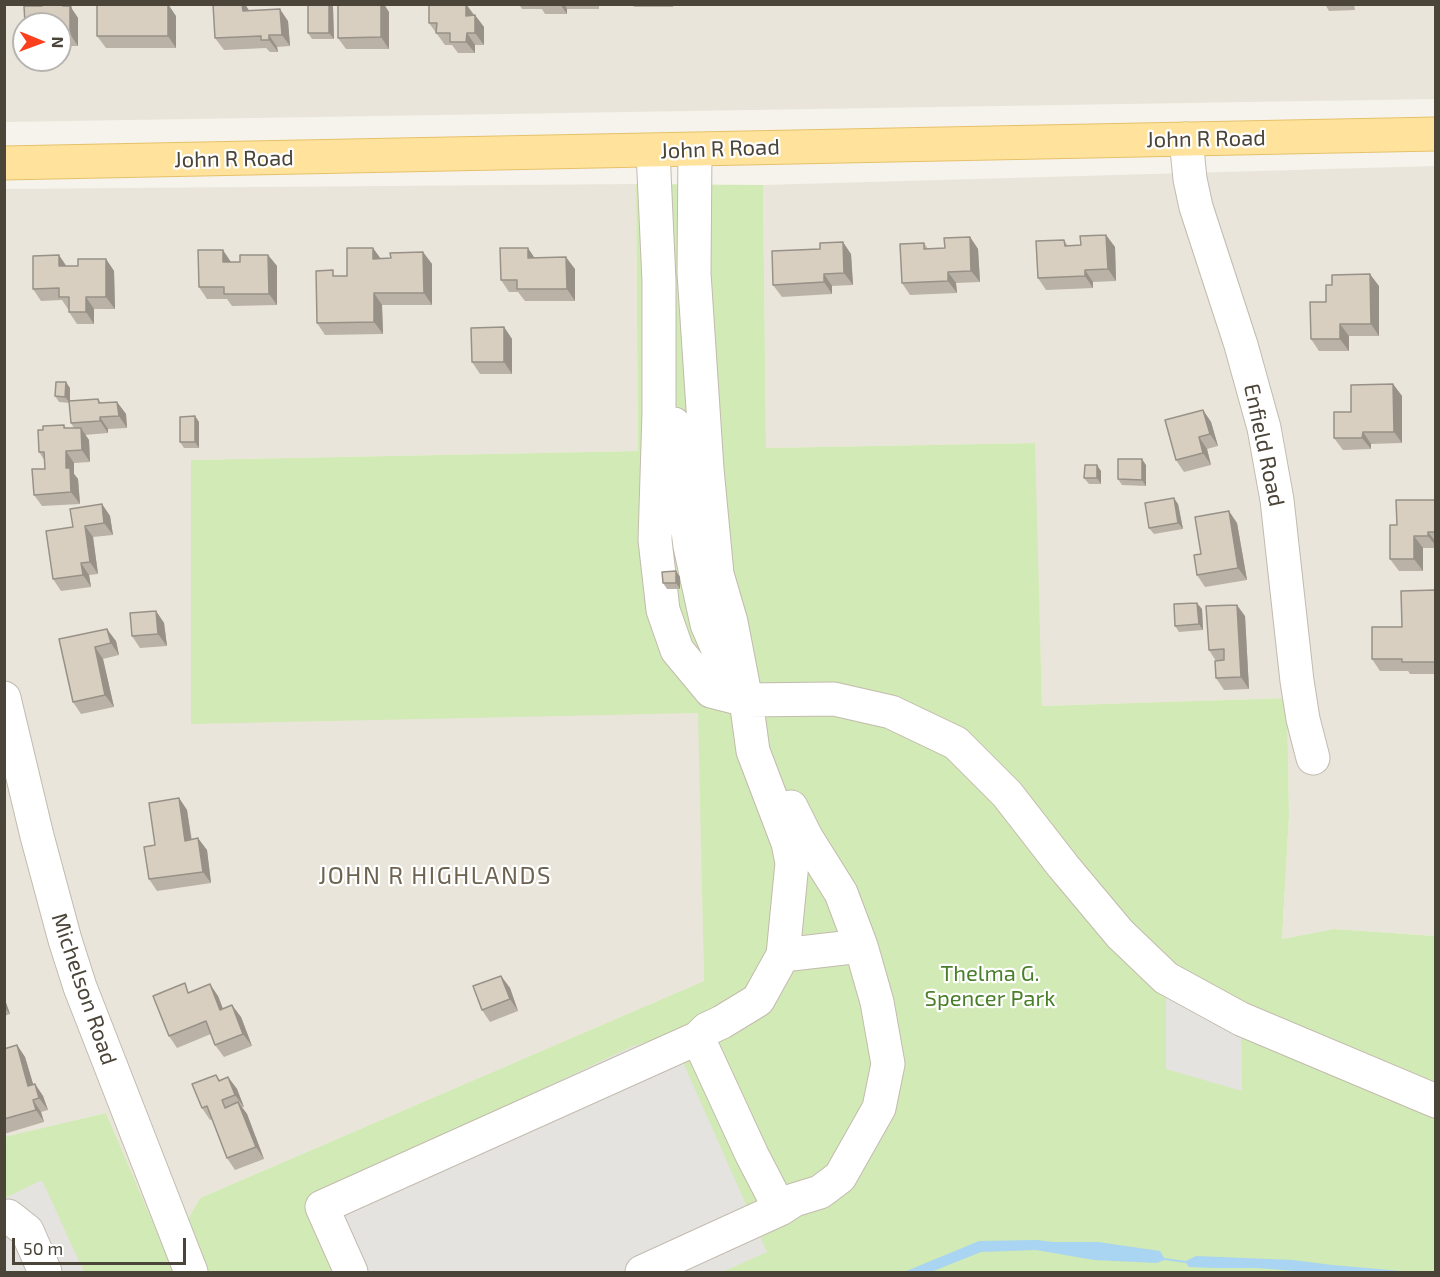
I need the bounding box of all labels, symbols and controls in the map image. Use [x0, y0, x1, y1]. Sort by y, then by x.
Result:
north arrow [12, 12, 72, 72]
text: N [49, 36, 68, 48]
street label: John R Road [1146, 125, 1266, 153]
street label: John R Road [660, 134, 780, 164]
street label: John R Road [174, 145, 294, 173]
street label: Enfield Road [1238, 381, 1290, 509]
district label: JOHN R HIGHLANDS [318, 862, 552, 890]
street label: Michelson Road [46, 910, 122, 1068]
park label: Thelma G. Spencer Park [925, 961, 1055, 1012]
scale bar [15, 1226, 189, 1264]
text: 50 m [23, 1237, 63, 1259]

